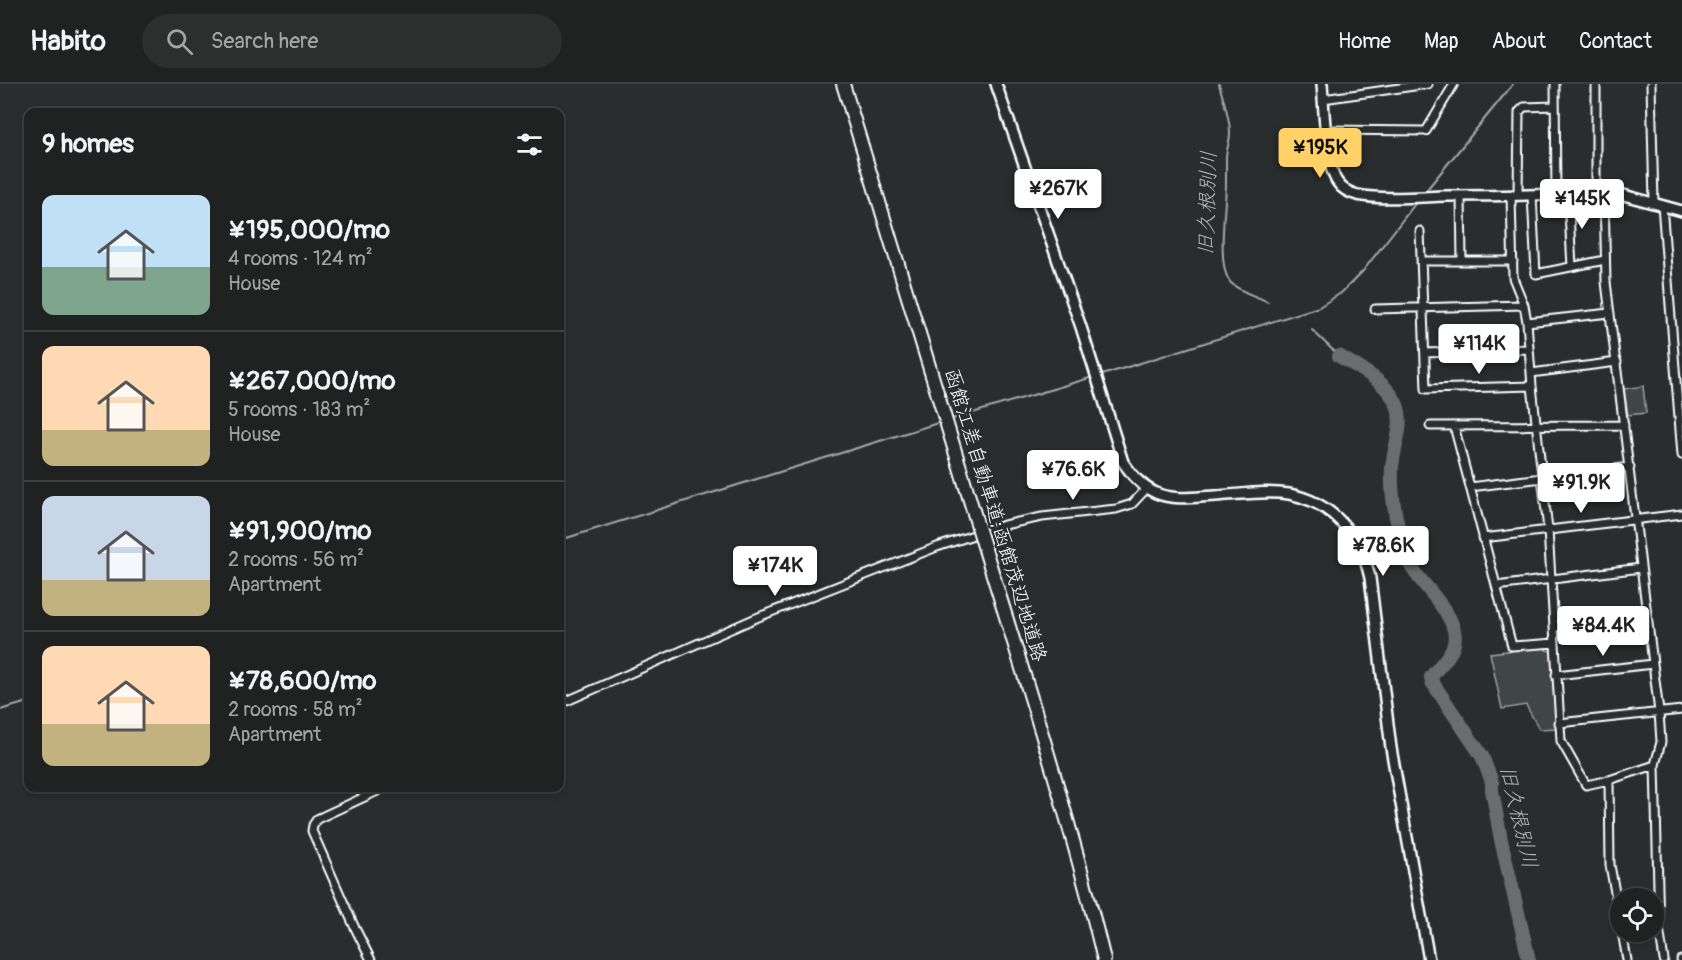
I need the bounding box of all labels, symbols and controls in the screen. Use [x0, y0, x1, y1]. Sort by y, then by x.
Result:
search box [142, 14, 562, 68]
text: Habito [30, 24, 106, 59]
icon: search [163, 25, 196, 58]
text: Search here [211, 27, 318, 55]
text: Home [1338, 28, 1391, 55]
text: Map [1424, 28, 1459, 55]
text: About [1492, 28, 1546, 55]
text: Contact [1579, 28, 1652, 55]
text: 9 homes [42, 128, 134, 160]
icon: filters [513, 128, 546, 161]
pin: ¥195K [1278, 128, 1362, 179]
text: ¥195K [1293, 135, 1347, 160]
water label: 旧久根別川 [1192, 150, 1223, 256]
pin: ¥267K [1016, 169, 1100, 220]
text: ¥267K [1028, 176, 1088, 201]
pin: ¥145K [1540, 179, 1624, 230]
text: ¥145K [1554, 186, 1610, 211]
text: ¥195,000/mo [228, 214, 390, 246]
icon: home [90, 219, 162, 291]
text: 4 rooms · 124 m² [228, 246, 373, 271]
text: House [228, 271, 280, 296]
pin: ¥114K [1437, 324, 1521, 375]
text: ¥114K [1452, 331, 1506, 356]
text: ¥267,000/mo [228, 365, 395, 397]
street label: 函館江差自動車道;函館茂辺地道路 [939, 365, 1052, 665]
icon: home [90, 370, 162, 442]
text: 5 rooms · 183 m² [228, 397, 370, 422]
text: House [228, 422, 280, 447]
pin: ¥76.6K [1024, 450, 1122, 501]
text: ¥76.6K [1041, 457, 1105, 482]
pin: ¥91.9K [1532, 463, 1630, 514]
text: ¥91.9K [1552, 470, 1610, 495]
text: ¥91,900/mo [228, 515, 372, 547]
icon: home [90, 520, 162, 592]
pin: ¥78.6K [1334, 526, 1432, 577]
text: ¥78.6K [1352, 533, 1414, 558]
pin: ¥174K [733, 546, 817, 597]
text: 2 rooms · 56 m² [228, 547, 364, 572]
text: ¥174K [747, 553, 803, 578]
text: Apartment [228, 572, 321, 597]
pin: ¥84.4K [1554, 606, 1652, 657]
text: ¥84.4K [1571, 613, 1635, 638]
text: ¥78,600/mo [228, 665, 377, 697]
icon: home [90, 670, 162, 742]
text: 2 rooms · 58 m² [228, 697, 363, 722]
text: Apartment [228, 722, 321, 747]
water label: 旧久根別川 [1494, 763, 1543, 871]
map controls [1610, 888, 1664, 942]
button: locate [1610, 888, 1664, 942]

